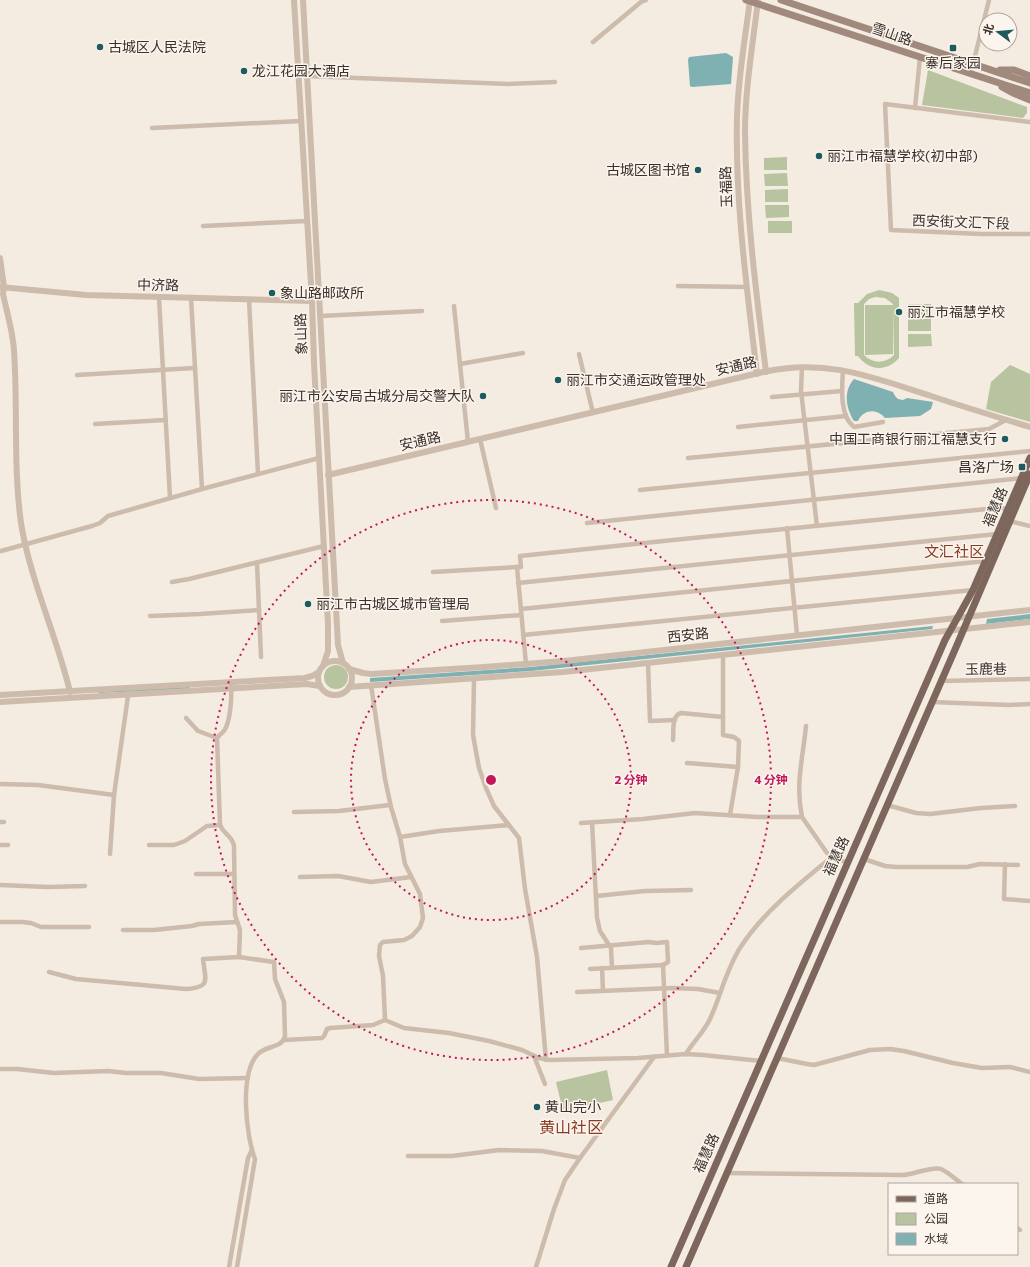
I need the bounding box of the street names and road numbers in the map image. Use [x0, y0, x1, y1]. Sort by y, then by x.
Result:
street label: 雪山路 [870, 19, 915, 48]
street label: 玉福路 [716, 166, 735, 208]
street label: 西安街文汇下段 [912, 211, 1010, 232]
street label: 中济路 [137, 276, 179, 293]
street label: 象山路 [291, 313, 310, 355]
street label: 安通路 [714, 353, 758, 379]
street label: 安通路 [398, 428, 442, 454]
street label: 福慧路 [979, 484, 1011, 529]
street label: 西安路 [666, 624, 710, 645]
street label: 玉鹿巷 [965, 660, 1007, 677]
street label: 福慧路 [819, 833, 852, 878]
street label: 福慧路 [689, 1130, 722, 1175]

